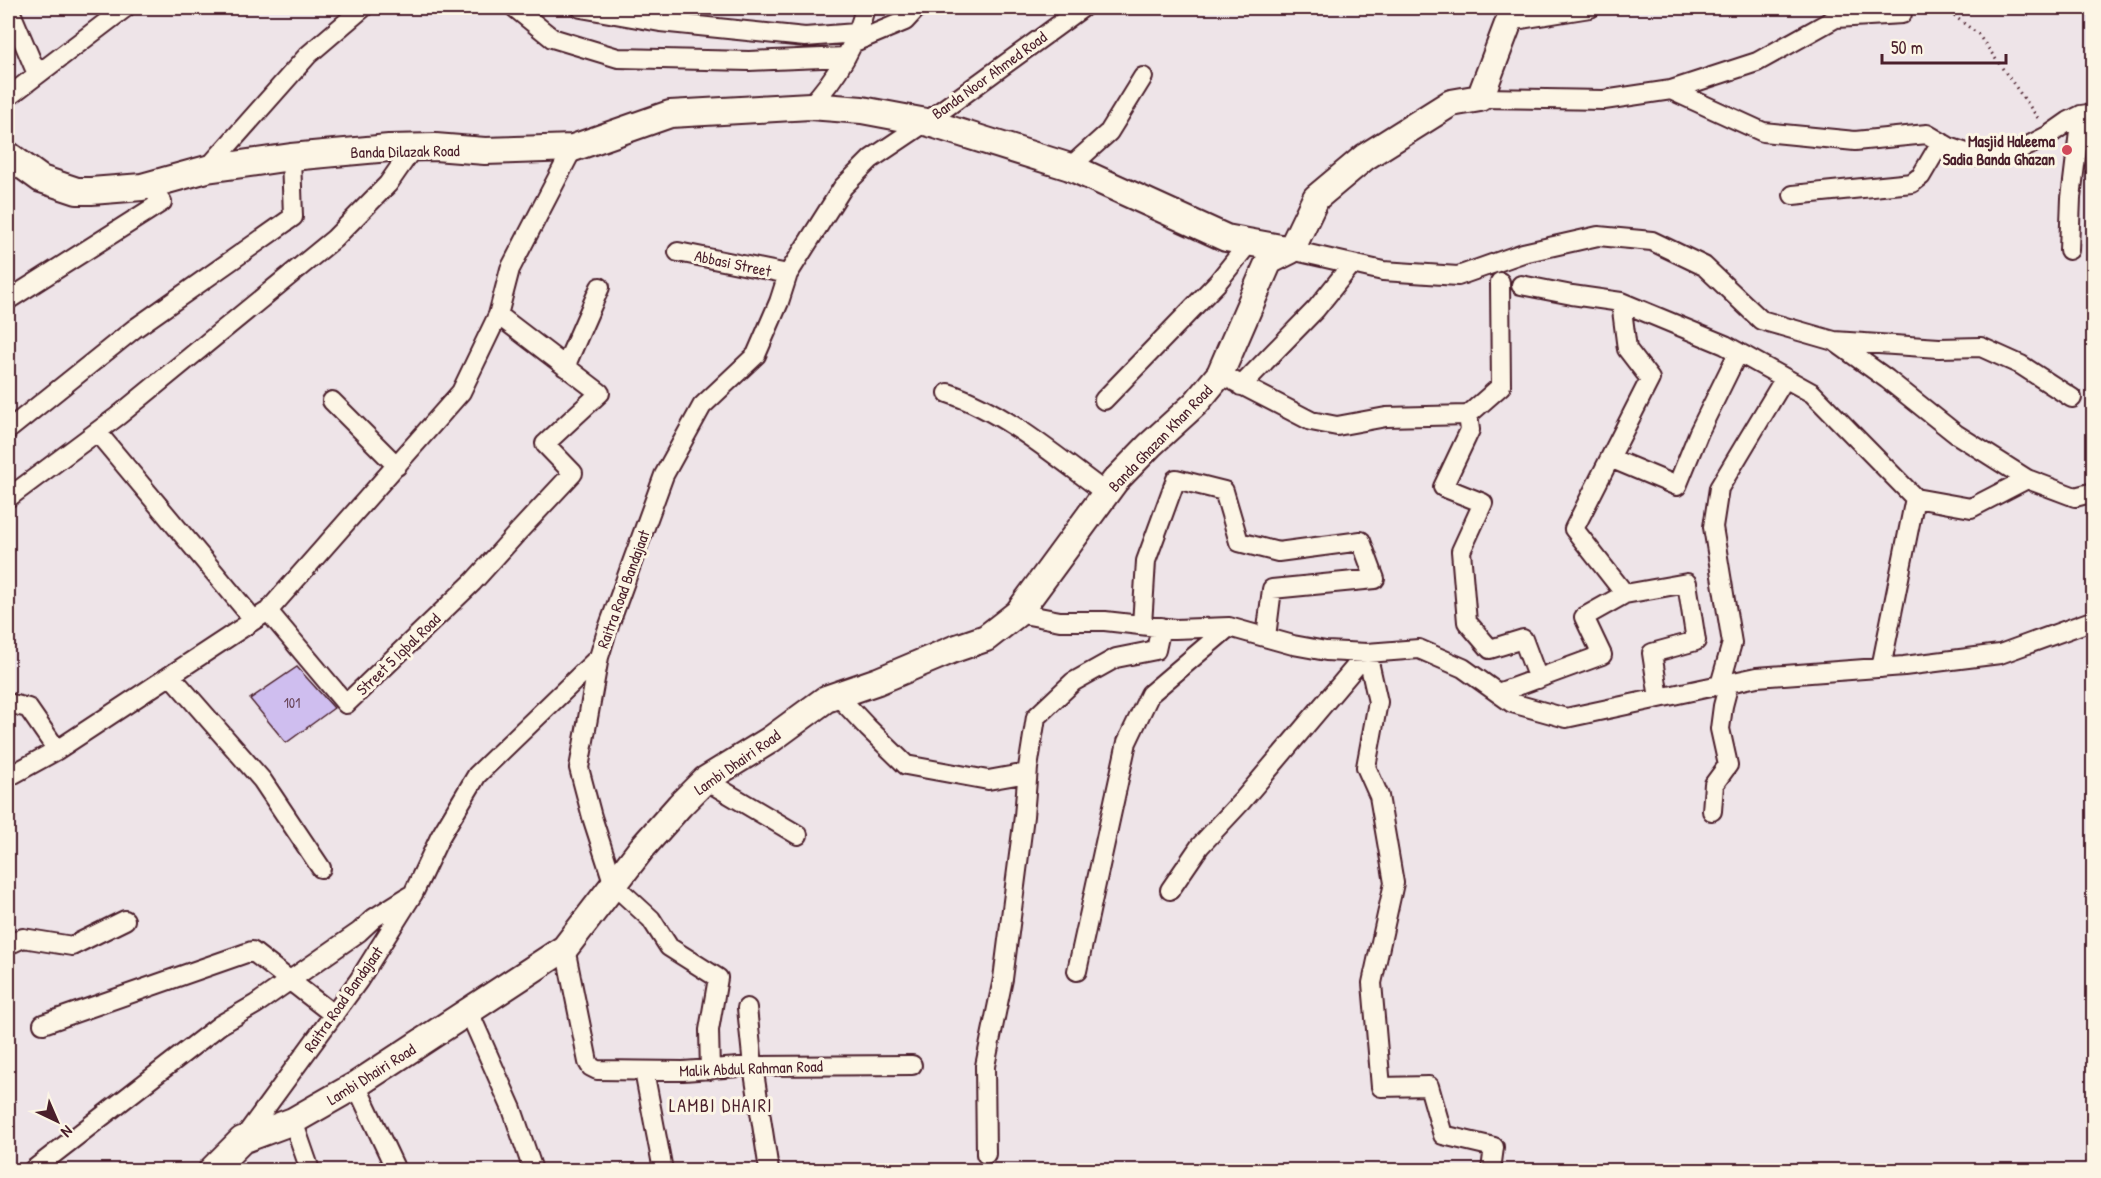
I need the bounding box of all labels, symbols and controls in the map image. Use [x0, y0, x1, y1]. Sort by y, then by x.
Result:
street label: Banda Noor Ahmed Road [927, 26, 1051, 124]
scale bar [1882, 27, 2006, 65]
text: 50 m [1891, 35, 1923, 60]
place label: Masjid Haleema Sadia Banda Ghazan [1943, 130, 2056, 170]
street label: Banda Dilazak Road [350, 139, 460, 163]
marker: Masjid Haleema Sadia Banda Ghazan [2060, 143, 2074, 157]
street label: Abbasi Street [693, 244, 774, 282]
street label: Banda Ghazan Khan Road [1103, 380, 1217, 496]
street label: Raitra Road Bandajaat [591, 526, 655, 651]
street label: Street 5 Iqbal Road [351, 608, 445, 700]
house number: 101 [284, 693, 300, 712]
street label: Lambi Dhairi Road [689, 724, 785, 800]
street label: Raitra Road Bandajaat [298, 941, 388, 1056]
street label: Lambi Dhairi Road [322, 1038, 420, 1110]
street label: Malik Abdul Rahman Road [679, 1055, 823, 1081]
north arrow [27, 1091, 87, 1151]
district label: LAMBI DHAIRI [669, 1093, 773, 1118]
text: N [56, 1121, 78, 1143]

